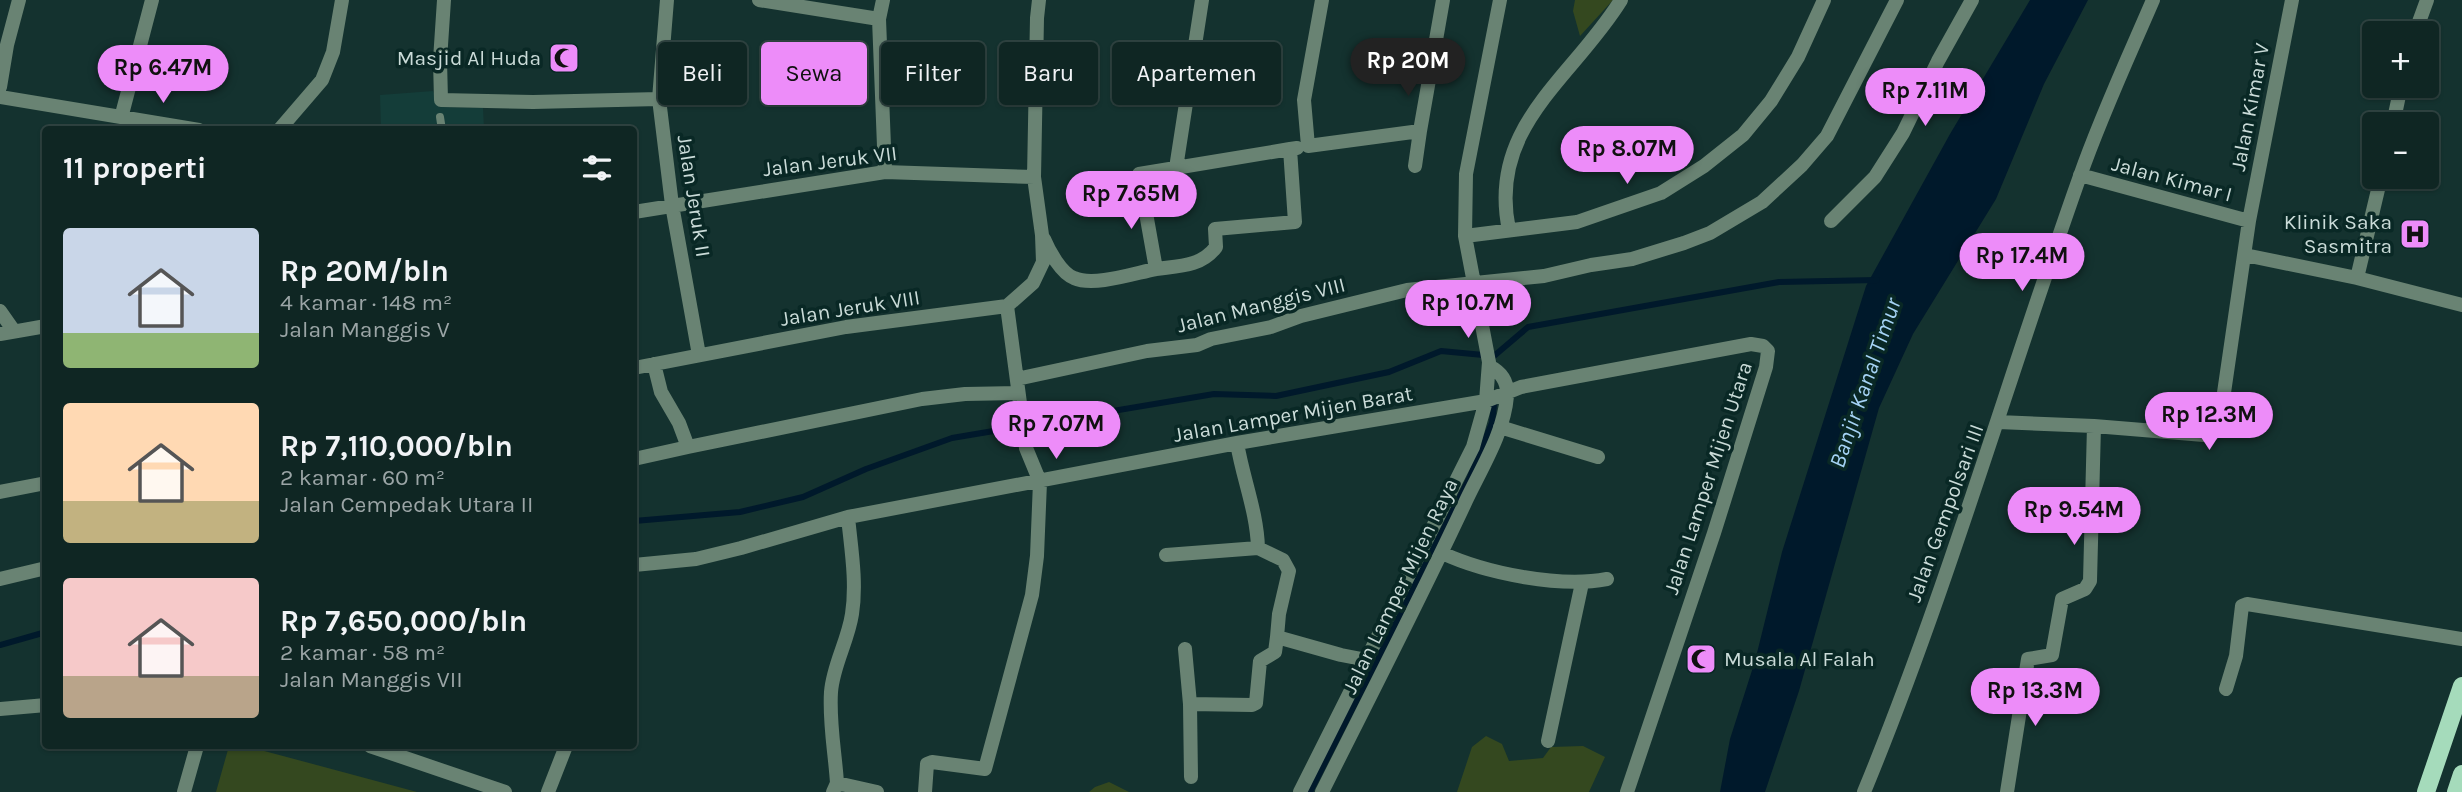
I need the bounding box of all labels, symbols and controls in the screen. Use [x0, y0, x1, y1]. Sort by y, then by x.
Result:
map controls [2362, 21, 2439, 189]
button: + [2362, 21, 2439, 98]
pin: Rp 20M [1351, 38, 1465, 98]
mosque icon: Masjid Al Huda [547, 41, 581, 75]
street label: Jalan Kimar V [2226, 41, 2274, 173]
chip: Beli [658, 42, 747, 105]
chip: Sewa [761, 42, 867, 105]
chip: Filter [881, 42, 985, 105]
chip: Baru [999, 42, 1098, 105]
chip: Apartemen [1112, 42, 1281, 105]
pin: Rp 6.47M [91, 46, 235, 105]
place label: Masjid Al Huda [397, 46, 541, 70]
text: Rp 20M [1366, 47, 1450, 74]
text: Rp 6.47M [114, 54, 212, 81]
pin: Rp 7.11M [1853, 68, 1997, 128]
text: Rp 7.11M [1881, 77, 1969, 104]
button: − [2362, 112, 2439, 189]
pin: Rp 8.07M [1555, 127, 1699, 186]
street label: Jalan Jeruk II [673, 133, 715, 259]
text: Rp 8.07M [1577, 135, 1677, 162]
street label: Jalan Jeruk VII [761, 141, 899, 181]
icon: filters [578, 149, 616, 187]
text: 11 properti [63, 150, 207, 186]
street label: Jalan Kimar I [2109, 151, 2235, 207]
pin: Rp 7.65M [1059, 172, 1203, 231]
text: Rp 7.65M [1082, 180, 1180, 207]
place label: Klinik Saka Sasmitra [2284, 210, 2392, 258]
hospital icon: Klinik Saka Sasmitra [2398, 217, 2432, 251]
pin: Rp 17.4M [1950, 233, 2094, 293]
text: Rp 17.4M [1975, 242, 2069, 269]
text: Rp 20M/bln [280, 253, 449, 289]
icon: home [119, 256, 203, 340]
street label: Jalan Manggis VIII [1174, 272, 1348, 338]
pin: Rp 10.7M [1396, 280, 1540, 340]
street label: Jalan Jeruk VIII [778, 285, 922, 331]
text: 4 kamar · 148 m² [280, 289, 452, 316]
text: Rp 10.7M [1421, 289, 1515, 316]
water label: Banjir Kanal Timur [1823, 294, 1907, 471]
text: Jalan Manggis V [280, 316, 450, 343]
street label: Jalan Lamper Mijen Utara [1659, 359, 1757, 597]
street label: Jalan Lamper Mijen Barat [1171, 381, 1415, 447]
pin: Rp 12.3M [2137, 392, 2281, 452]
text: Rp 12.3M [2161, 401, 2257, 428]
pin: Rp 7.07M [984, 402, 1128, 461]
text: Rp 7.07M [1007, 410, 1105, 437]
street label: Jalan Gempolsari III [1902, 421, 1988, 605]
text: Rp 7,110,000/bln [280, 428, 513, 464]
icon: home [119, 431, 203, 515]
text: 2 kamar · 60 m² [280, 464, 445, 491]
street label: Jalan Lamper Mijen Raya [1337, 474, 1463, 698]
pin: Rp 9.54M [2002, 488, 2146, 547]
text: Jalan Cempedak Utara II [280, 491, 533, 518]
text: Rp 9.54M [2024, 496, 2124, 523]
text: Rp 7,650,000/bln [280, 603, 527, 639]
icon: home [119, 606, 203, 690]
text: 2 kamar · 58 m² [280, 639, 445, 666]
mosque icon: Musala Al Falah [1684, 642, 1718, 676]
place label: Musala Al Falah [1724, 647, 1875, 671]
text: Jalan Manggis VII [280, 666, 463, 693]
pin: Rp 13.3M [1963, 668, 2107, 728]
text: Rp 13.3M [1987, 677, 2083, 704]

